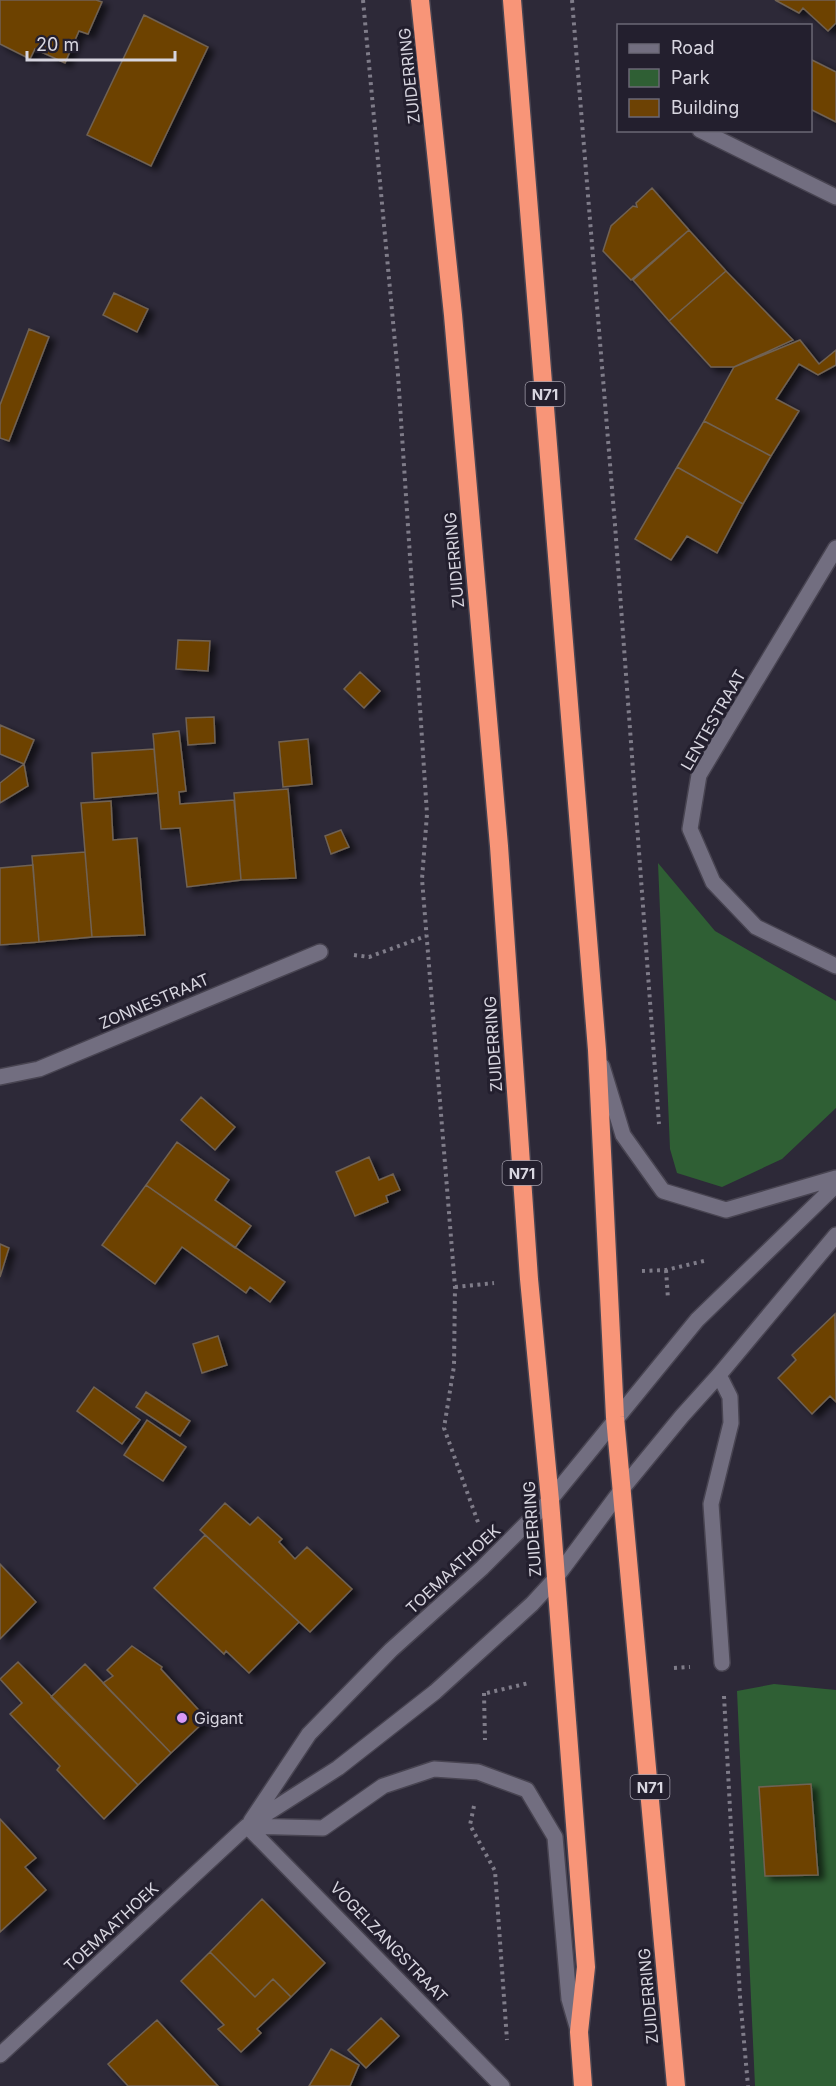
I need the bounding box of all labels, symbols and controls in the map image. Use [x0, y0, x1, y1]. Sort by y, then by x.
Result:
scale bar [27, 24, 176, 62]
legend [617, 24, 812, 132]
street label: ZUIDERRING [394, 27, 424, 125]
text: 20 m [36, 34, 79, 55]
text: Road [671, 37, 714, 58]
text: Park [671, 67, 710, 88]
text: Building [671, 97, 739, 118]
road number: N71 [526, 382, 564, 406]
street label: ZUIDERRING [440, 511, 468, 609]
street label: LENTESTRAAT [676, 666, 750, 774]
street label: ZONNESTRAAT [96, 969, 212, 1033]
street label: ZUIDERRING [480, 995, 506, 1093]
road number: N71 [502, 1161, 542, 1185]
street label: ZUIDERRING [519, 1480, 545, 1578]
street label: TOEMAATHOEK [402, 1520, 505, 1618]
place label: Gigant [194, 1708, 243, 1728]
marker: Gigant [175, 1711, 189, 1725]
road number: N71 [630, 1775, 670, 1799]
street label: VOGELZANGSTRAAT [326, 1877, 452, 2007]
street label: TOEMAATHOEK [60, 1878, 163, 1976]
street label: ZUIDERRING [634, 1947, 662, 2045]

